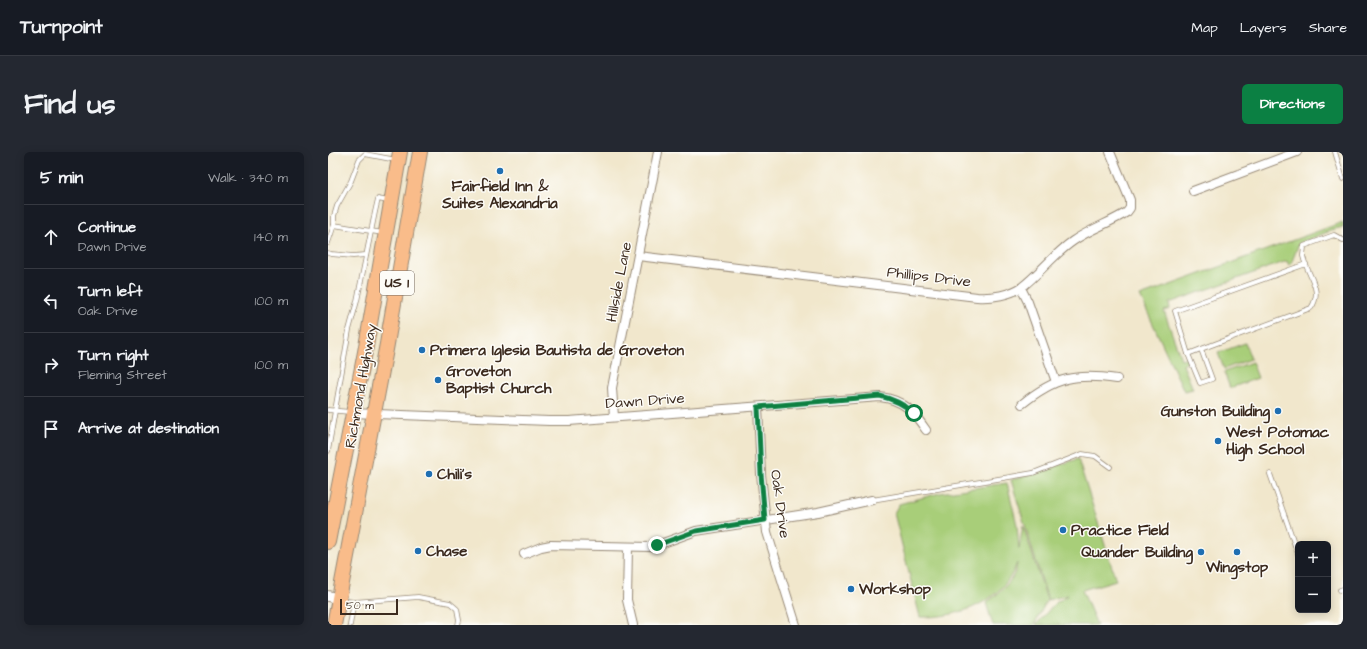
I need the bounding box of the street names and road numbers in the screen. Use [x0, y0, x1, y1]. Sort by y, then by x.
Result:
street label: Hillside Lane [601, 240, 637, 324]
street label: Phillips Drive [886, 261, 972, 293]
road number: US 1 [380, 271, 414, 295]
street label: Richmond Highway [340, 322, 383, 450]
street label: Dawn Drive [605, 388, 685, 414]
street label: Oak Drive [765, 468, 795, 540]

